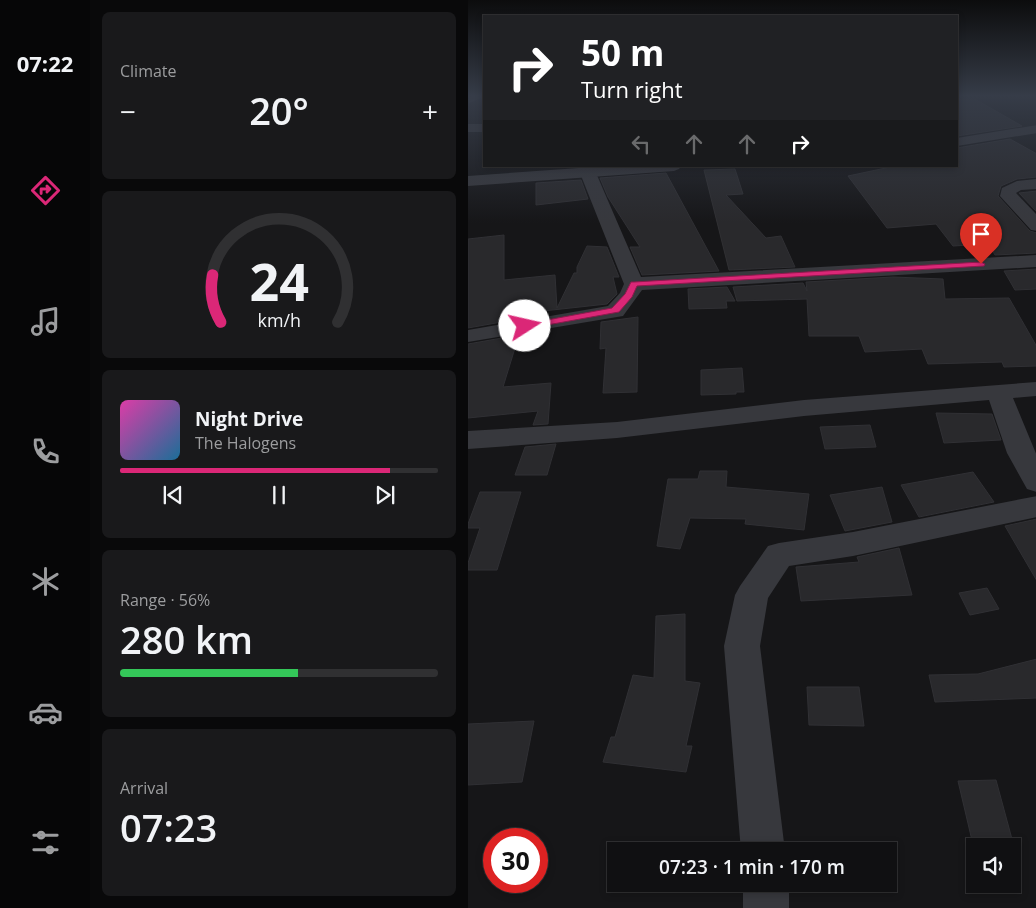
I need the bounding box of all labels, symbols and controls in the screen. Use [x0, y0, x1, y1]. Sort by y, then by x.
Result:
text: 50 m [581, 29, 664, 76]
icon: right [498, 35, 563, 100]
text: 07:22 [17, 48, 73, 78]
text: Climate [120, 60, 177, 82]
text: Turn right [581, 74, 683, 104]
text: 20° [249, 84, 309, 136]
text: − [120, 92, 136, 130]
text: + [422, 92, 438, 130]
icon: left [627, 130, 655, 158]
icon: ahead [680, 130, 708, 158]
icon: ahead [733, 130, 761, 158]
icon: right [786, 130, 814, 158]
icon: directions [28, 173, 63, 208]
pin [960, 213, 1002, 264]
icon: arrive [967, 220, 995, 248]
text: 24 [249, 245, 309, 316]
position arrow [498, 299, 550, 351]
icon: music [28, 304, 63, 339]
text: km/h [257, 308, 301, 332]
text: Night Drive [195, 406, 303, 432]
text: The Halogens [195, 432, 296, 454]
icon: phone [28, 434, 63, 469]
icon: previous [159, 481, 187, 509]
icon: pause [265, 481, 293, 509]
icon: next [371, 481, 399, 509]
icon: climate [28, 564, 63, 599]
text: Range · 56% [120, 589, 210, 611]
text: 280 km [120, 613, 253, 665]
icon: car [28, 695, 63, 730]
text: Arrival [120, 777, 168, 799]
text: 07:23 [120, 801, 217, 853]
icon: filters [28, 825, 63, 860]
speed limit sign: 30 [483, 828, 548, 893]
map controls [966, 838, 1021, 893]
button: sound [966, 838, 1021, 893]
text: 07:23 · 1 min · 170 m [659, 854, 845, 880]

